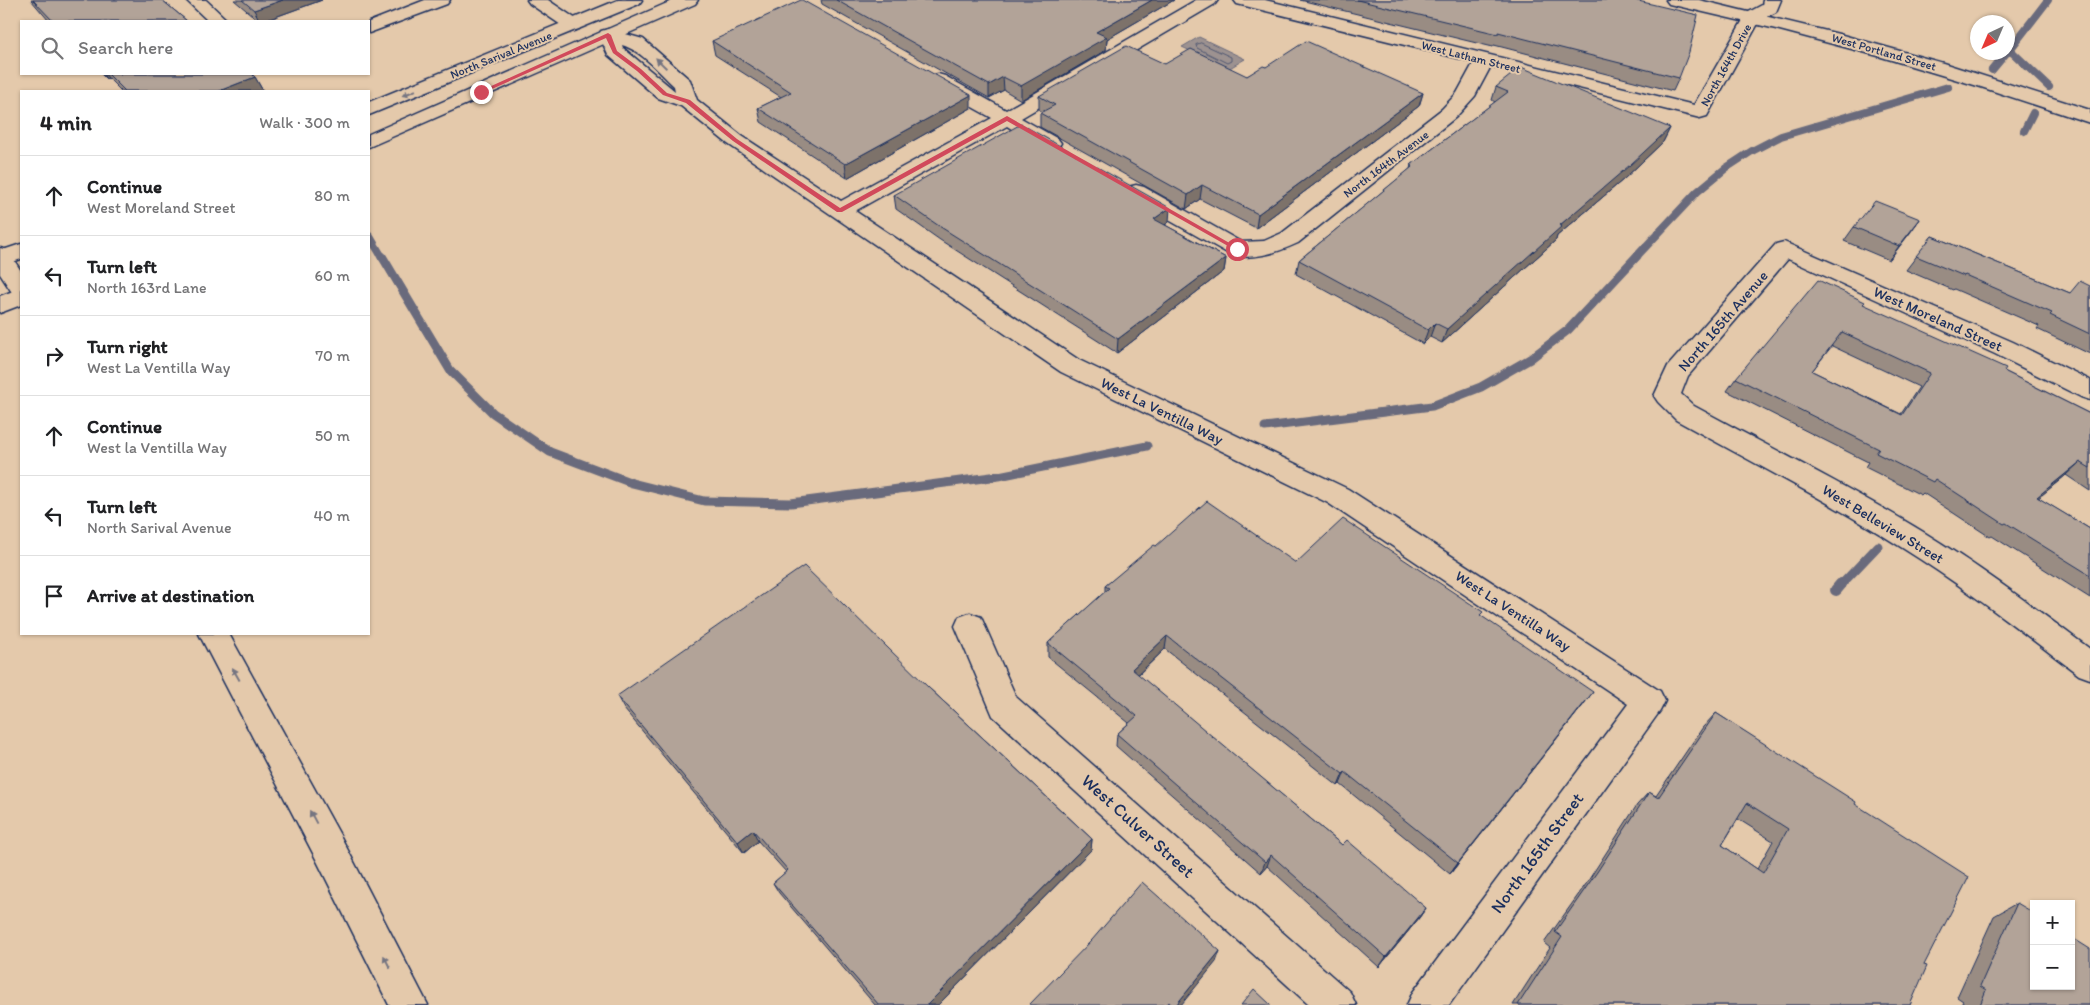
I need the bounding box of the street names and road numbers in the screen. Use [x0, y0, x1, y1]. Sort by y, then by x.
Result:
street label: North 164th Drive [1698, 21, 1755, 109]
street label: North Sarival Avenue [448, 28, 554, 82]
street label: West Portland Street [1830, 30, 1938, 74]
street label: West Latham Street [1420, 38, 1522, 76]
street label: North 164th Avenue [1341, 127, 1432, 201]
street label: North 165th Avenue [1674, 267, 1772, 375]
street label: West Moreland Street [1871, 282, 2006, 356]
street label: West La Ventilla Way [1098, 373, 1226, 449]
street label: West Belleview Street [1819, 481, 1947, 568]
street label: West La Ventilla Way [1452, 567, 1574, 655]
street label: West Culver Street [1077, 770, 1199, 883]
street label: North 165th Street [1486, 788, 1588, 918]

